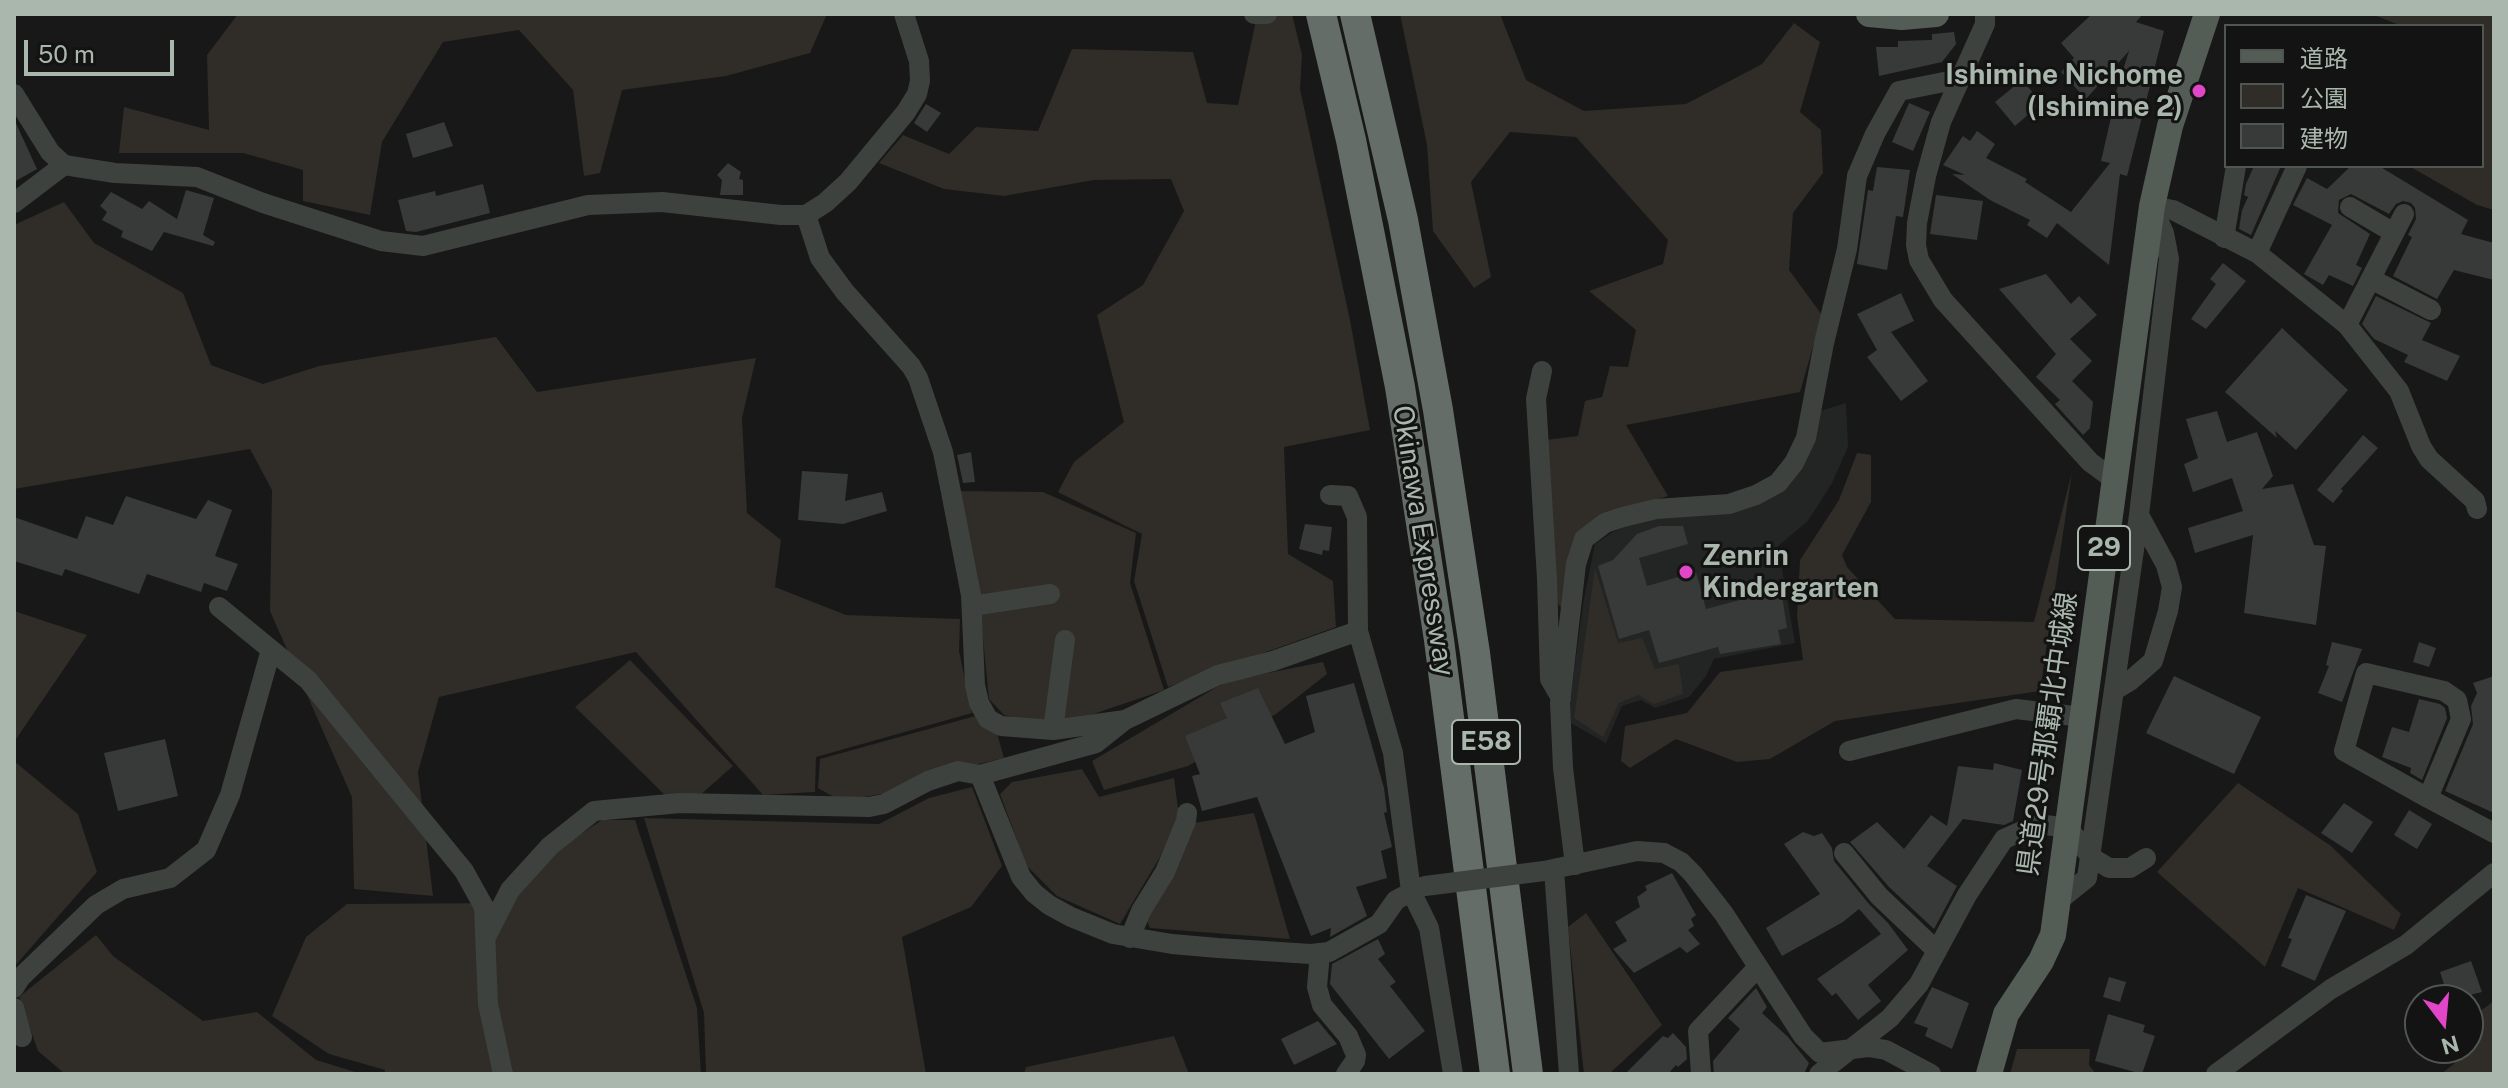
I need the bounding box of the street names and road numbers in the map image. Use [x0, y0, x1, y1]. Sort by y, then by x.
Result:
street label: Okinawa Expressway [1385, 403, 1461, 679]
road number: 29 [2078, 526, 2130, 570]
street label: 県道29号那覇北中城線 [2011, 590, 2085, 878]
road number: E58 [1452, 720, 1520, 764]

